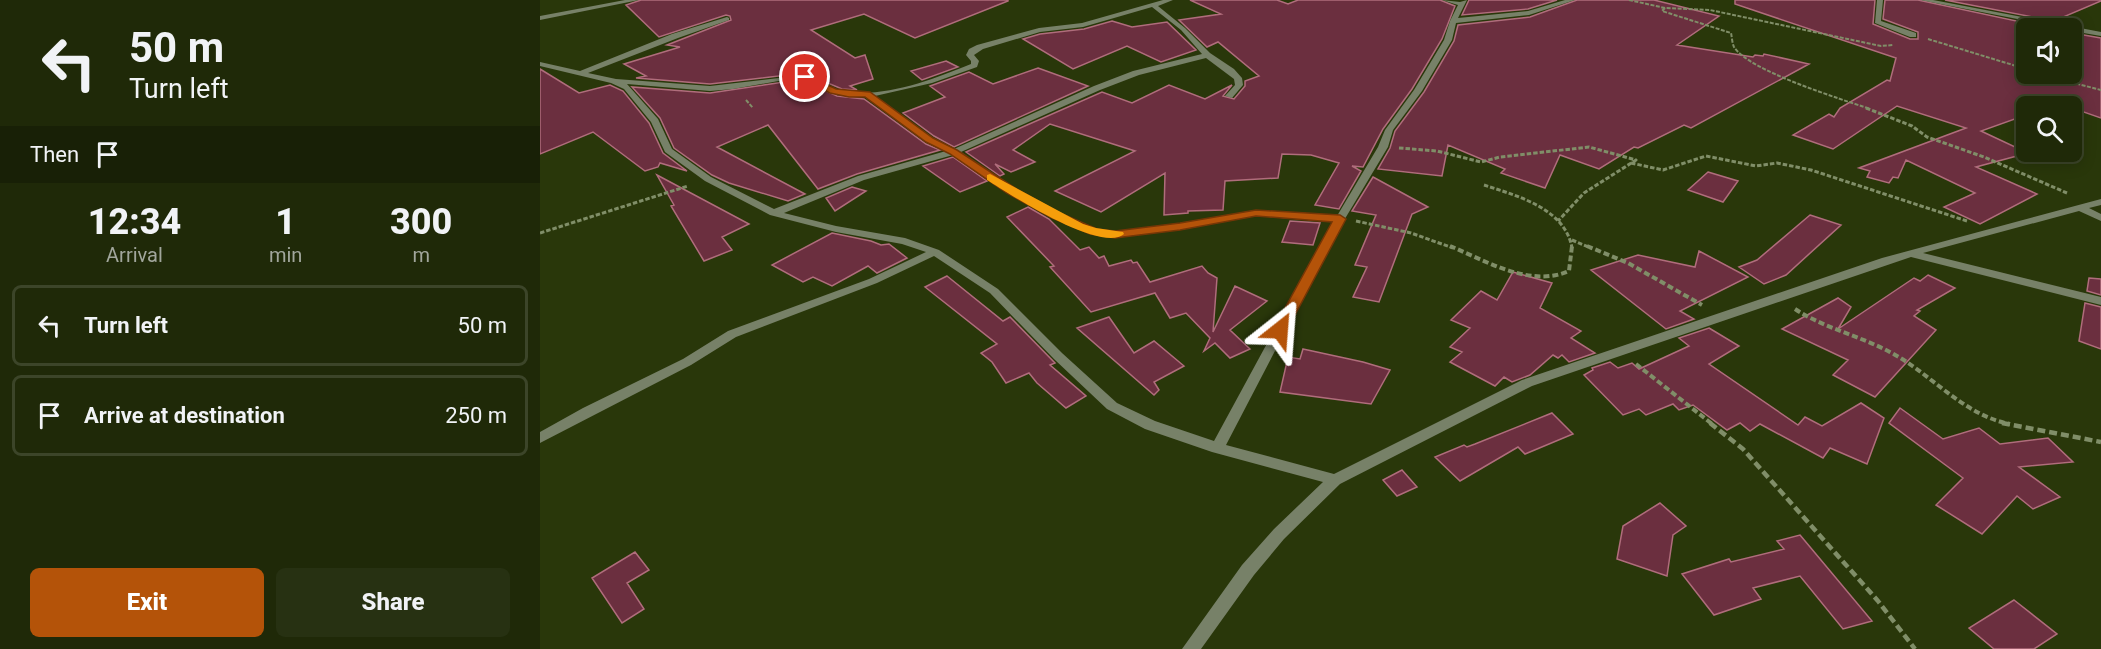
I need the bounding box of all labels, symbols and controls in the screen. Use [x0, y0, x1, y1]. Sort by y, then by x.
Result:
map controls [2016, 18, 2082, 162]
button: sound [2016, 18, 2082, 84]
text: 50 m [129, 23, 224, 72]
icon: left [30, 24, 108, 102]
pin [779, 51, 830, 102]
icon: arrive [788, 60, 821, 93]
text: Turn left [129, 73, 229, 105]
button: search [2016, 96, 2082, 162]
icon: arrive [91, 138, 124, 171]
text: Then [30, 142, 79, 167]
text: 12:34 [88, 201, 181, 243]
text: 1 [275, 201, 296, 243]
text: 300 [390, 201, 452, 243]
text: Arrival [106, 243, 163, 267]
text: min [269, 243, 302, 267]
text: m [412, 243, 430, 267]
position arrow [1248, 298, 1312, 362]
icon: left [33, 309, 66, 342]
text: Turn left [84, 313, 168, 338]
text: 50 m [458, 313, 507, 338]
icon: arrive [33, 399, 66, 432]
text: Arrive at destination [84, 403, 285, 428]
text: 250 m [445, 403, 507, 428]
button: Exit [30, 568, 264, 637]
button: Share [276, 568, 510, 637]

